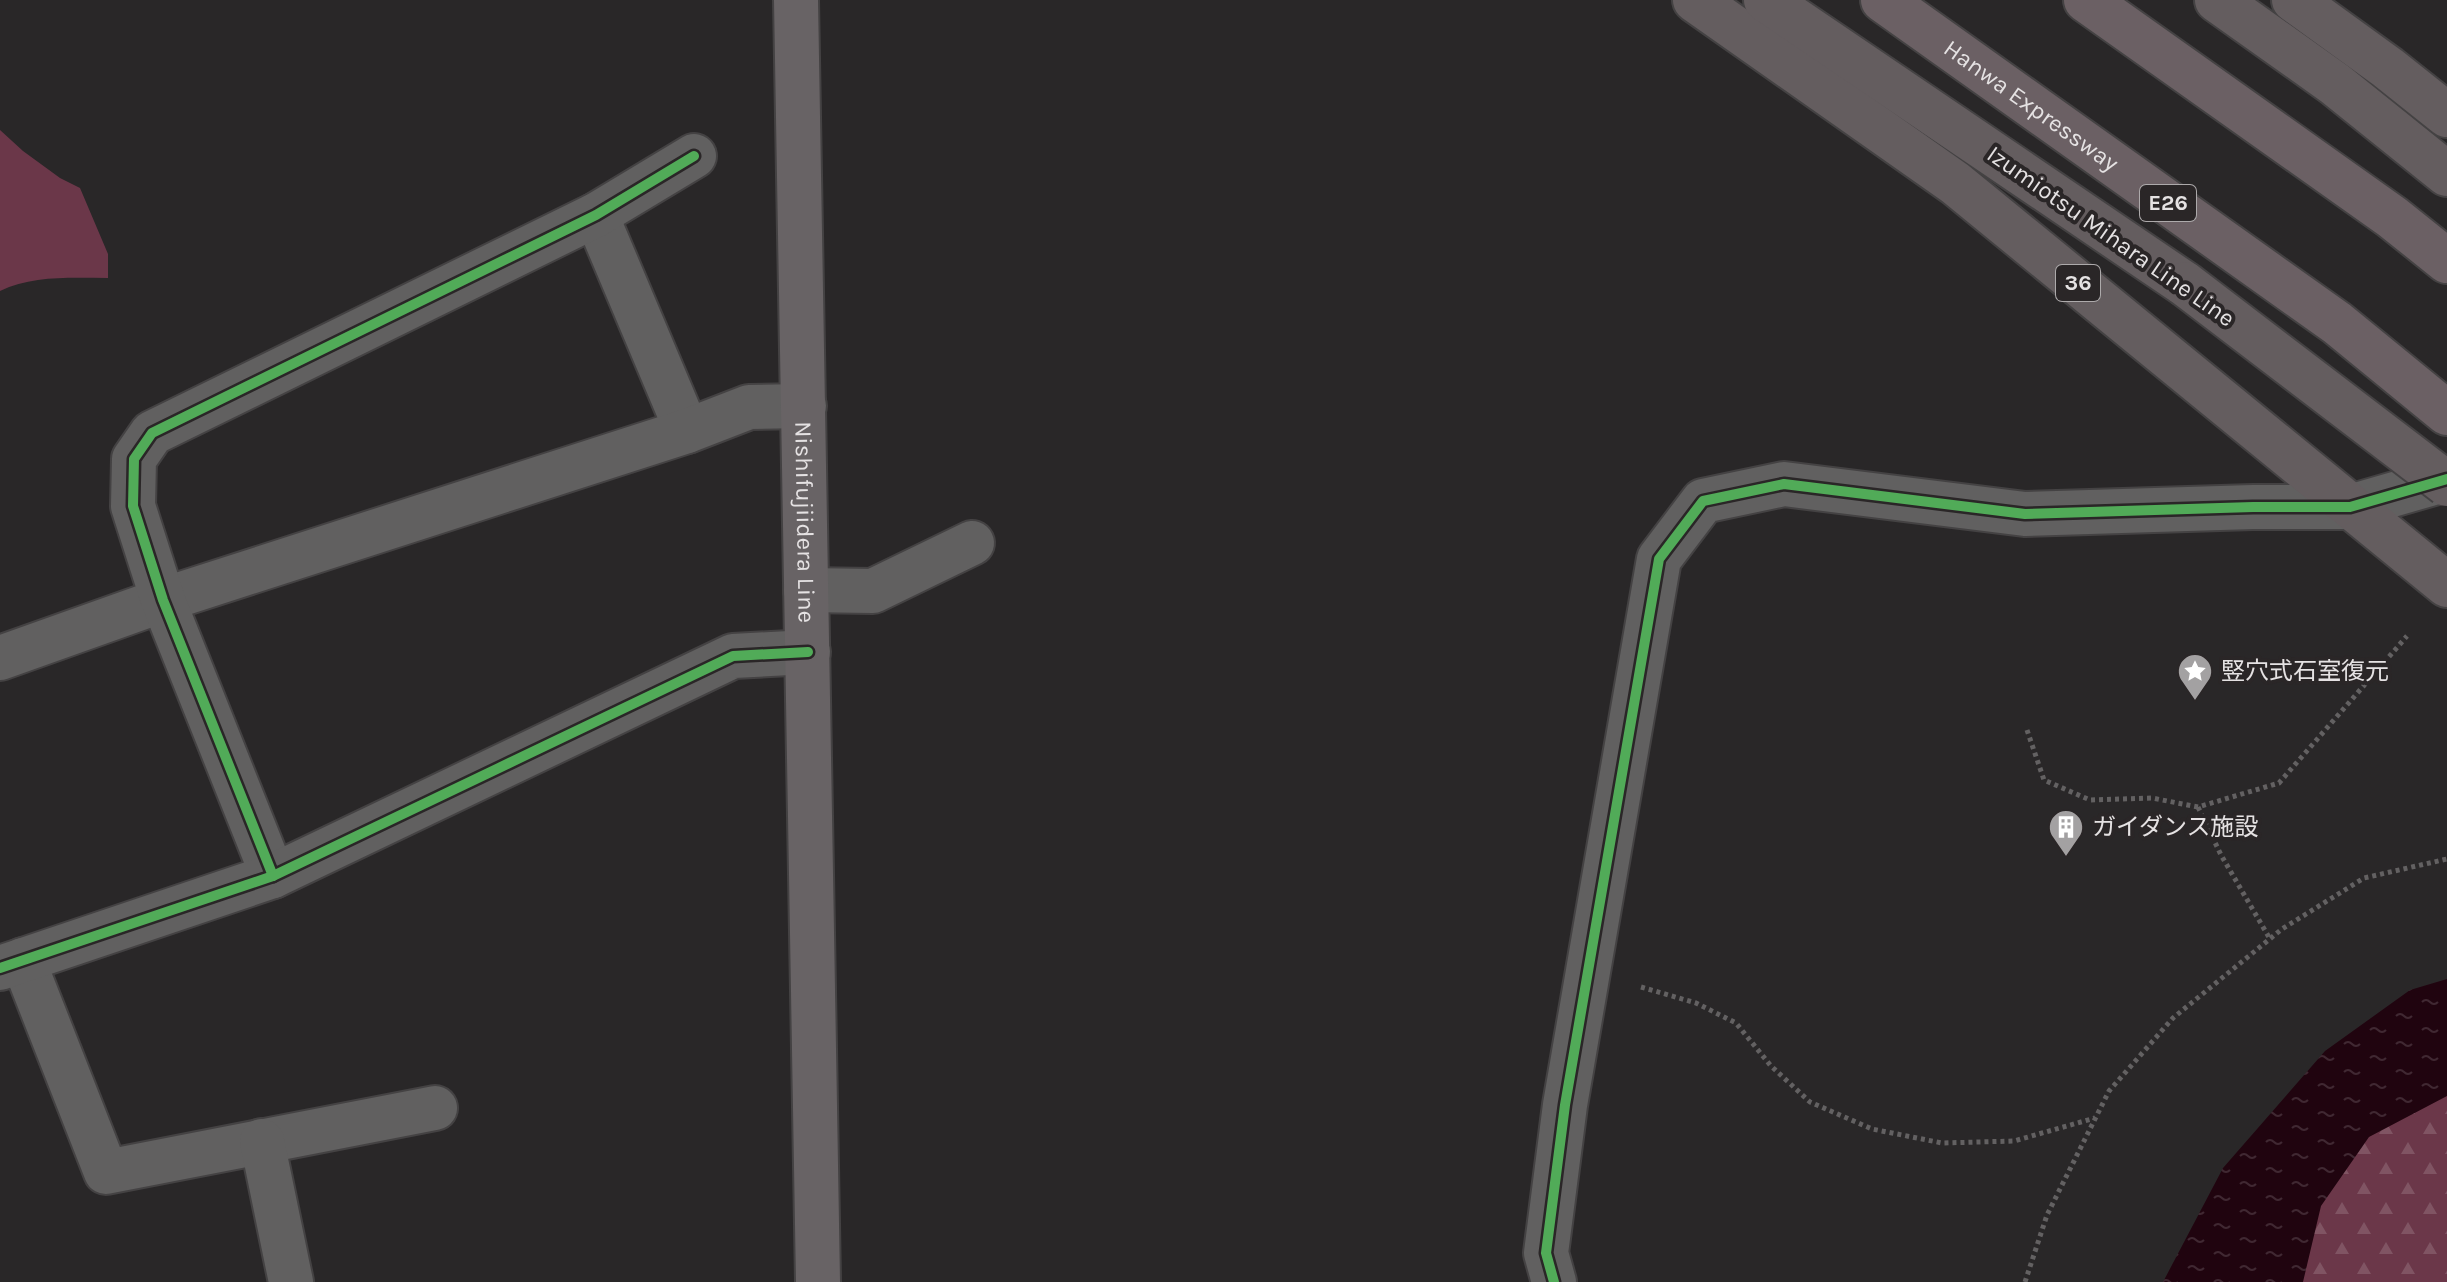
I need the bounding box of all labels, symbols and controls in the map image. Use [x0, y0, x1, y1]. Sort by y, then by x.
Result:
street label: Hanwa Expressway [1938, 34, 2124, 177]
street label: Izumiotsu Mihara Line Line [1982, 140, 2240, 332]
road number: E26 [2140, 185, 2196, 221]
road number: 36 [2056, 265, 2100, 301]
street label: Nishifujiidera Line [789, 421, 821, 623]
place icon: 竪穴式石室復元 [2176, 652, 2214, 702]
place label: 竪穴式石室復元 [2221, 657, 2389, 685]
building icon: ガイダンス施設 [2047, 808, 2085, 858]
place label: ガイダンス施設 [2092, 813, 2259, 841]

